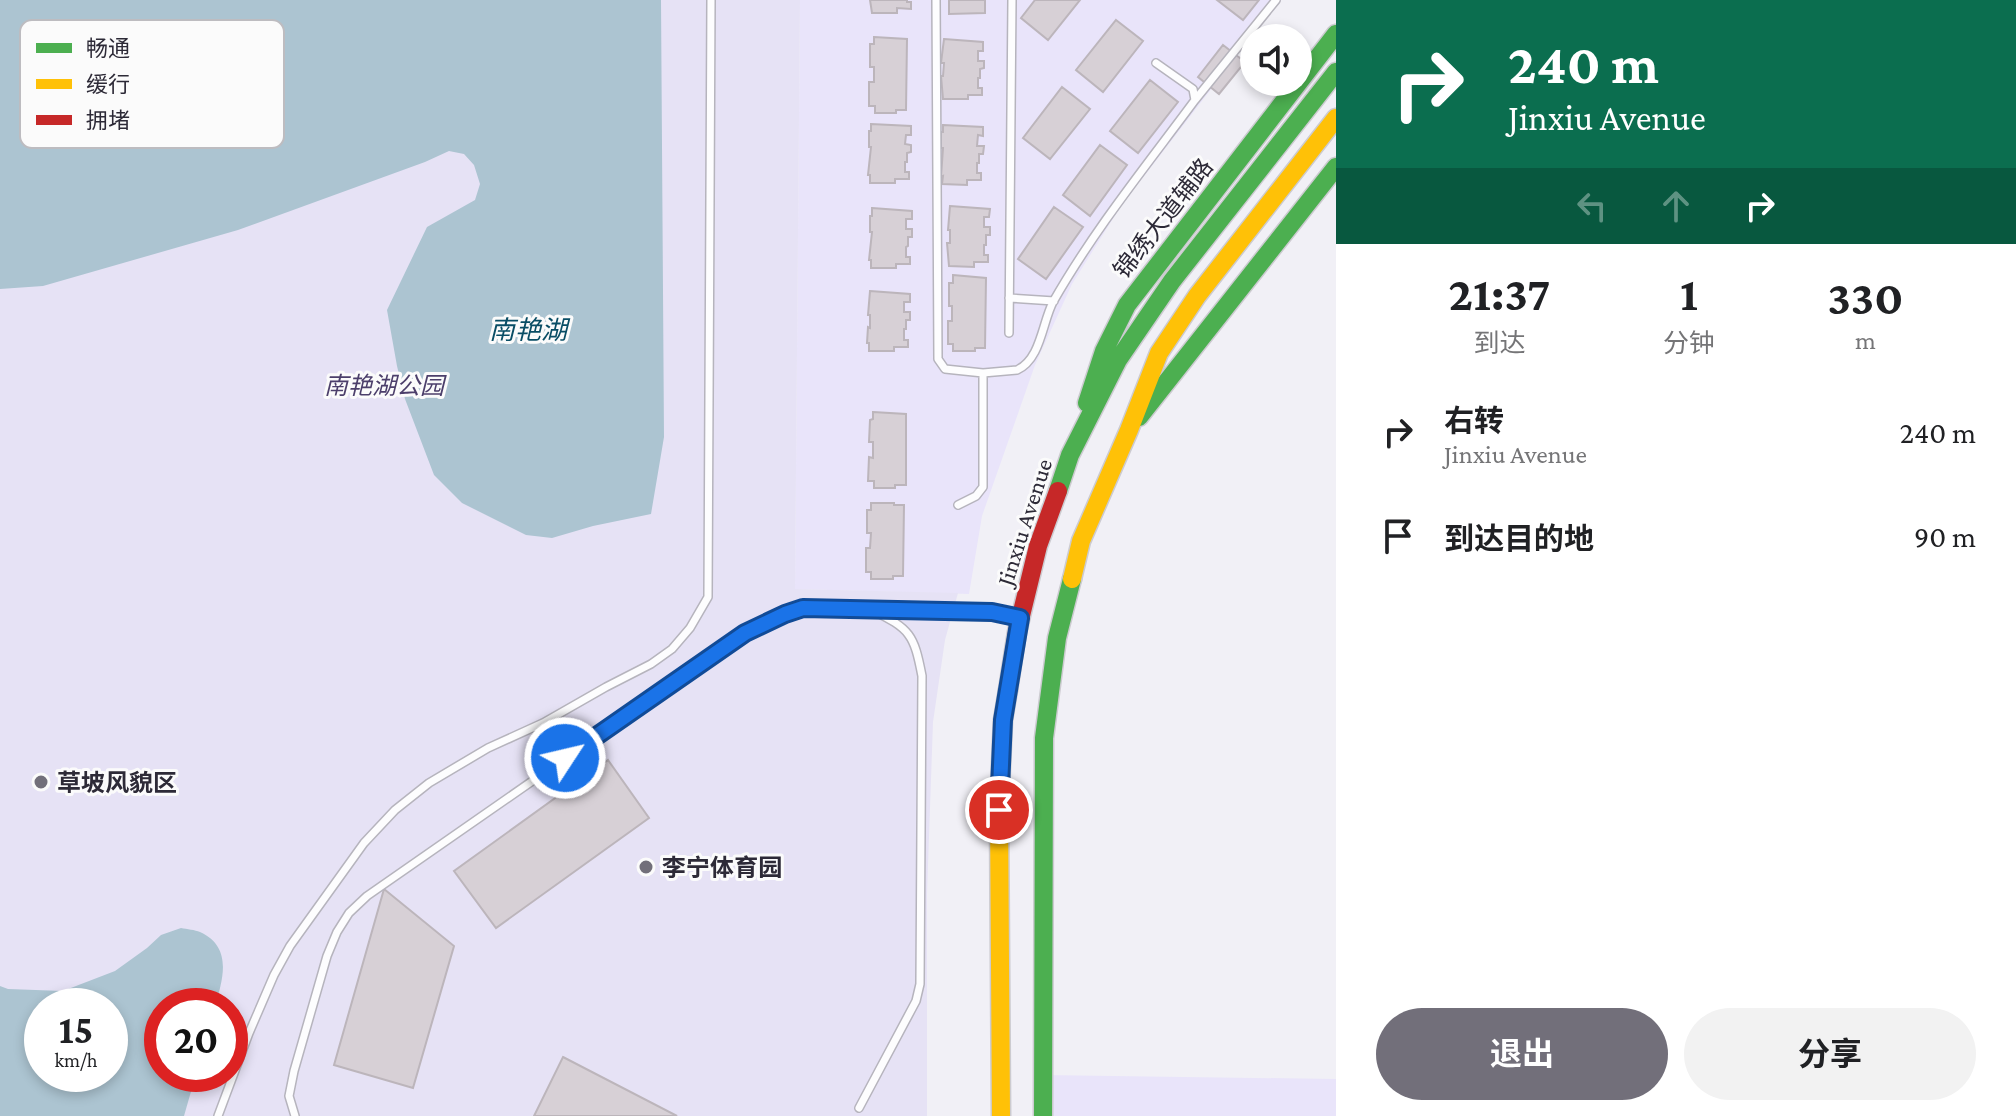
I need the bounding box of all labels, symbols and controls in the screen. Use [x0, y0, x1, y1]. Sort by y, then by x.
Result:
legend [20, 20, 284, 148]
map controls [1240, 24, 1312, 96]
button: sound [1240, 24, 1312, 96]
icon: right [1376, 32, 1480, 136]
text: 240 m [1508, 33, 1659, 95]
text: 畅通 [86, 36, 130, 61]
text: 缓行 [86, 72, 130, 97]
text: Jinxiu Avenue [1508, 98, 1706, 138]
text: 拥堵 [86, 108, 130, 133]
street label: 锦绣大道辅路 [1108, 153, 1218, 283]
icon: left [1570, 184, 1614, 228]
icon: ahead [1654, 184, 1698, 228]
icon: right [1738, 184, 1782, 228]
text: 21:37 [1449, 267, 1550, 320]
text: 1 [1680, 267, 1698, 320]
text: 330 [1828, 271, 1903, 324]
water label: 南艳湖 [489, 316, 571, 345]
text: m [1855, 326, 1876, 355]
text: 到达 [1473, 329, 1525, 358]
text: 分钟 [1663, 329, 1715, 358]
park label: 南艳湖公园 [324, 372, 447, 399]
text: 右转 [1444, 404, 1504, 437]
icon: right [1376, 410, 1420, 454]
text: 240 m [1900, 416, 1976, 449]
text: Jinxiu Avenue [1444, 440, 1587, 469]
street label: Jinxiu Avenue [990, 455, 1057, 591]
icon: arrive [1376, 514, 1420, 558]
text: 90 m [1914, 520, 1976, 553]
text: 到达目的地 [1444, 522, 1594, 555]
position arrow [523, 716, 607, 800]
place label: 草坡风貌区 [57, 769, 177, 796]
marker: 草坡风貌区 [32, 773, 50, 791]
pin [965, 776, 1033, 844]
icon: arrive [977, 788, 1021, 832]
place label: 李宁体育园 [662, 854, 782, 881]
marker: 李宁体育园 [637, 858, 655, 876]
speed limit sign: 20 [144, 988, 248, 1092]
text: 15 [59, 1007, 93, 1052]
button: 退出 [1376, 1008, 1668, 1100]
button: 分享 [1684, 1008, 1976, 1100]
text: km/h [54, 1049, 98, 1071]

